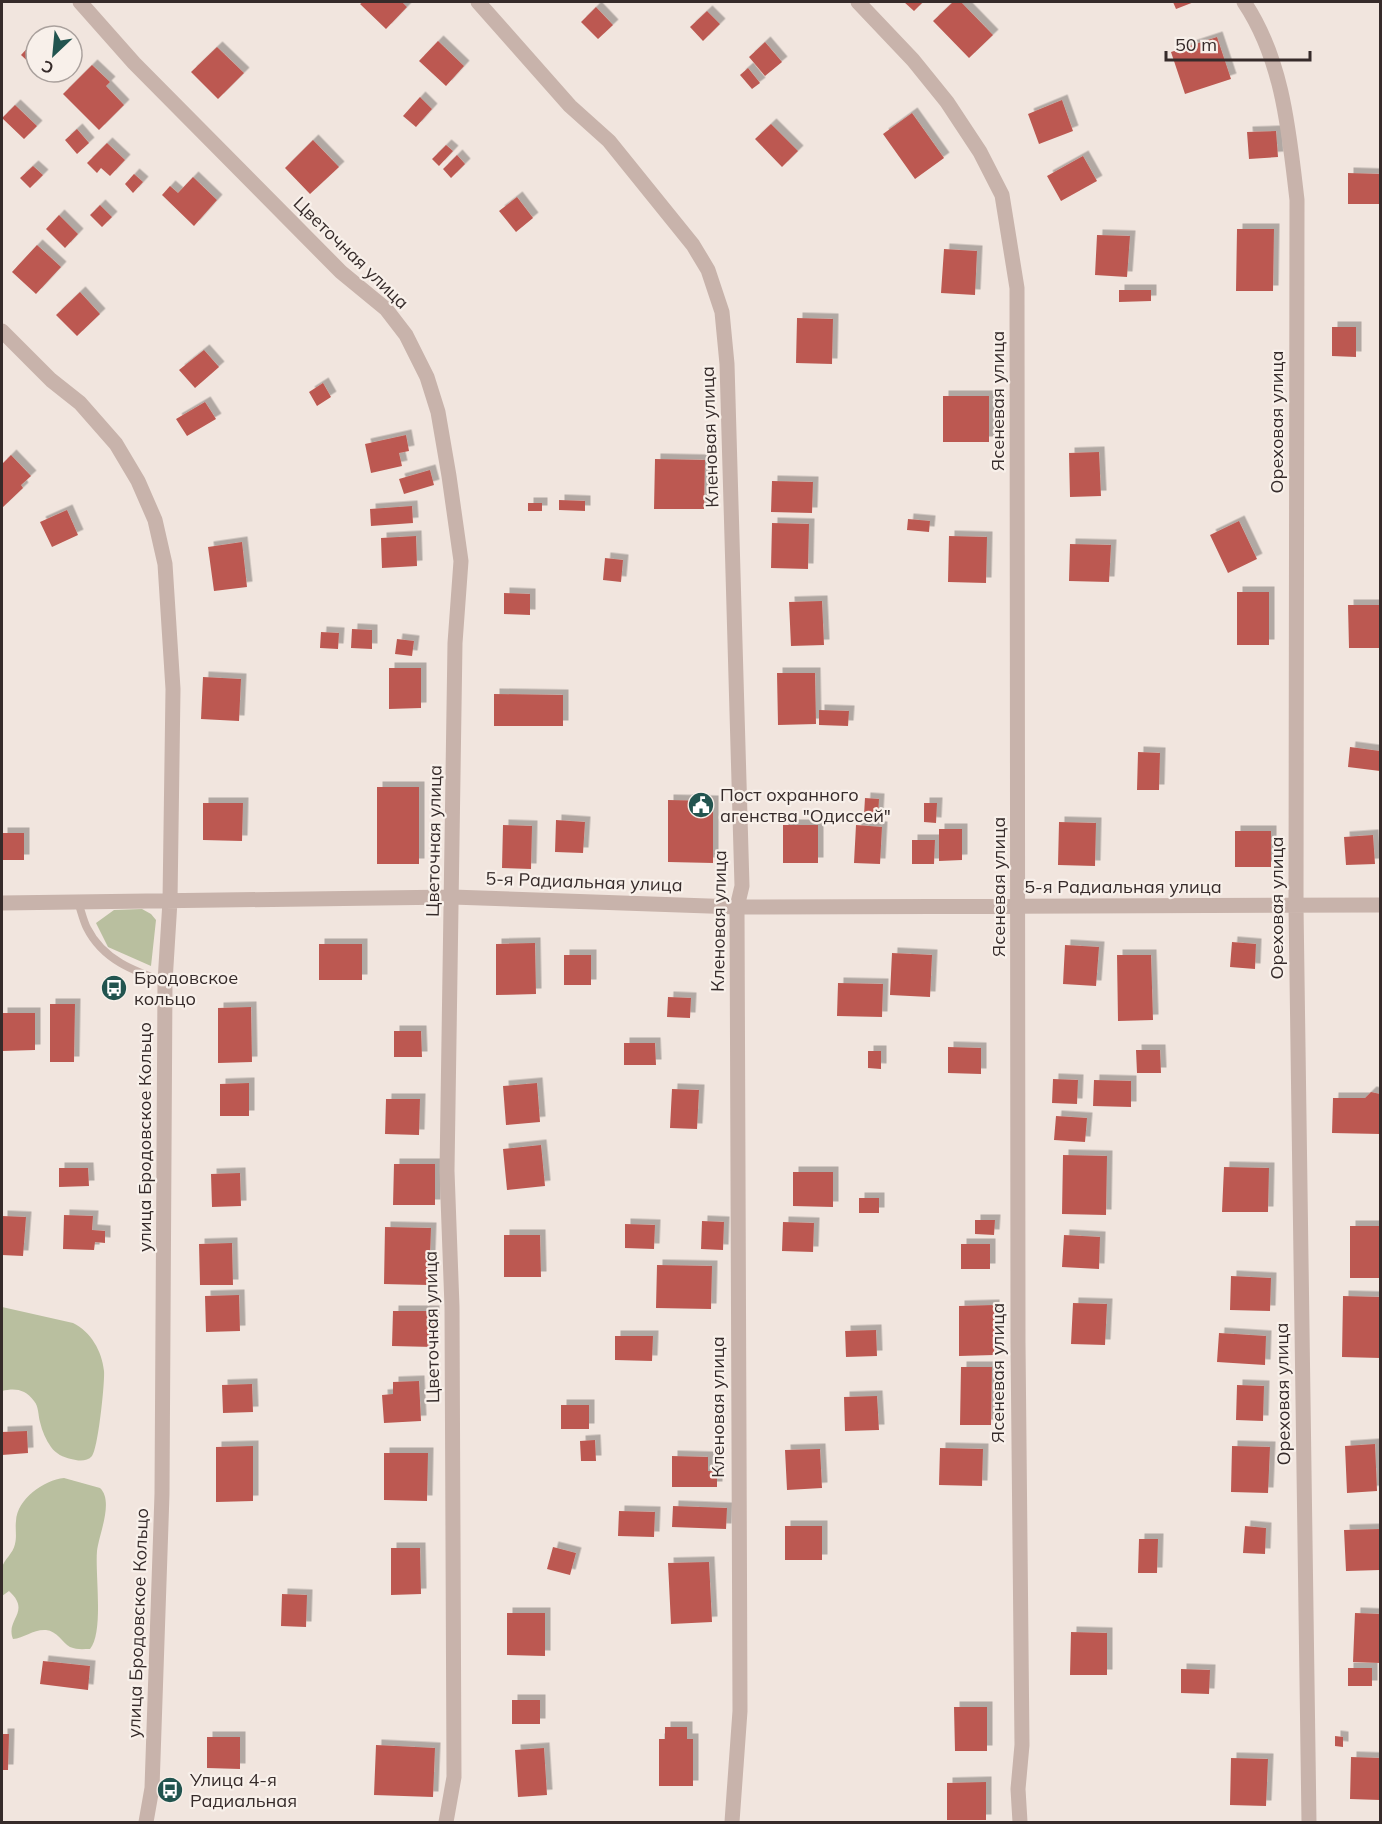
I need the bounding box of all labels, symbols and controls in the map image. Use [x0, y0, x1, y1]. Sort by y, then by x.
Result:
north arrow [24, 24, 84, 84]
scale bar [1166, 24, 1310, 62]
text: 50 m [1175, 33, 1217, 56]
text: С [38, 56, 57, 79]
street label: Цветочная улица [289, 192, 414, 314]
street label: Ясеневая улица [986, 331, 1009, 471]
street label: Ореховая улица [1265, 351, 1288, 493]
street label: Кленовая улица [696, 366, 723, 508]
street label: Цветочная улица [421, 765, 446, 917]
place label: Пост охранного агенства "Одисcей" [720, 783, 891, 827]
public building icon: Пост охранного агенства "Одисcей" [686, 790, 716, 820]
street label: Ясеневая улица [987, 817, 1010, 957]
street label: Ореховая улица [1265, 837, 1288, 979]
street label: Кленовая улица [706, 850, 731, 992]
street label: 5-я Радиальная улица [485, 867, 683, 896]
street label: 5-я Радиальная улица [1024, 875, 1222, 898]
place label: Бродовское кольцо [134, 966, 238, 1010]
bus stop icon: Бродовское кольцо [99, 973, 129, 1003]
street label: улица Бродовское Кольцо [133, 1022, 156, 1252]
street label: Цветочная улица [419, 1251, 444, 1403]
street label: Ясеневая улица [986, 1303, 1009, 1443]
street label: Ореховая улица [1270, 1322, 1295, 1466]
street label: Кленовая улица [706, 1336, 729, 1478]
street label: улица Бродовское Кольцо [122, 1508, 153, 1738]
place label: Улица 4-я Радиальная [189, 1768, 297, 1812]
bus stop icon: Улица 4-я Радиальная [155, 1775, 185, 1805]

